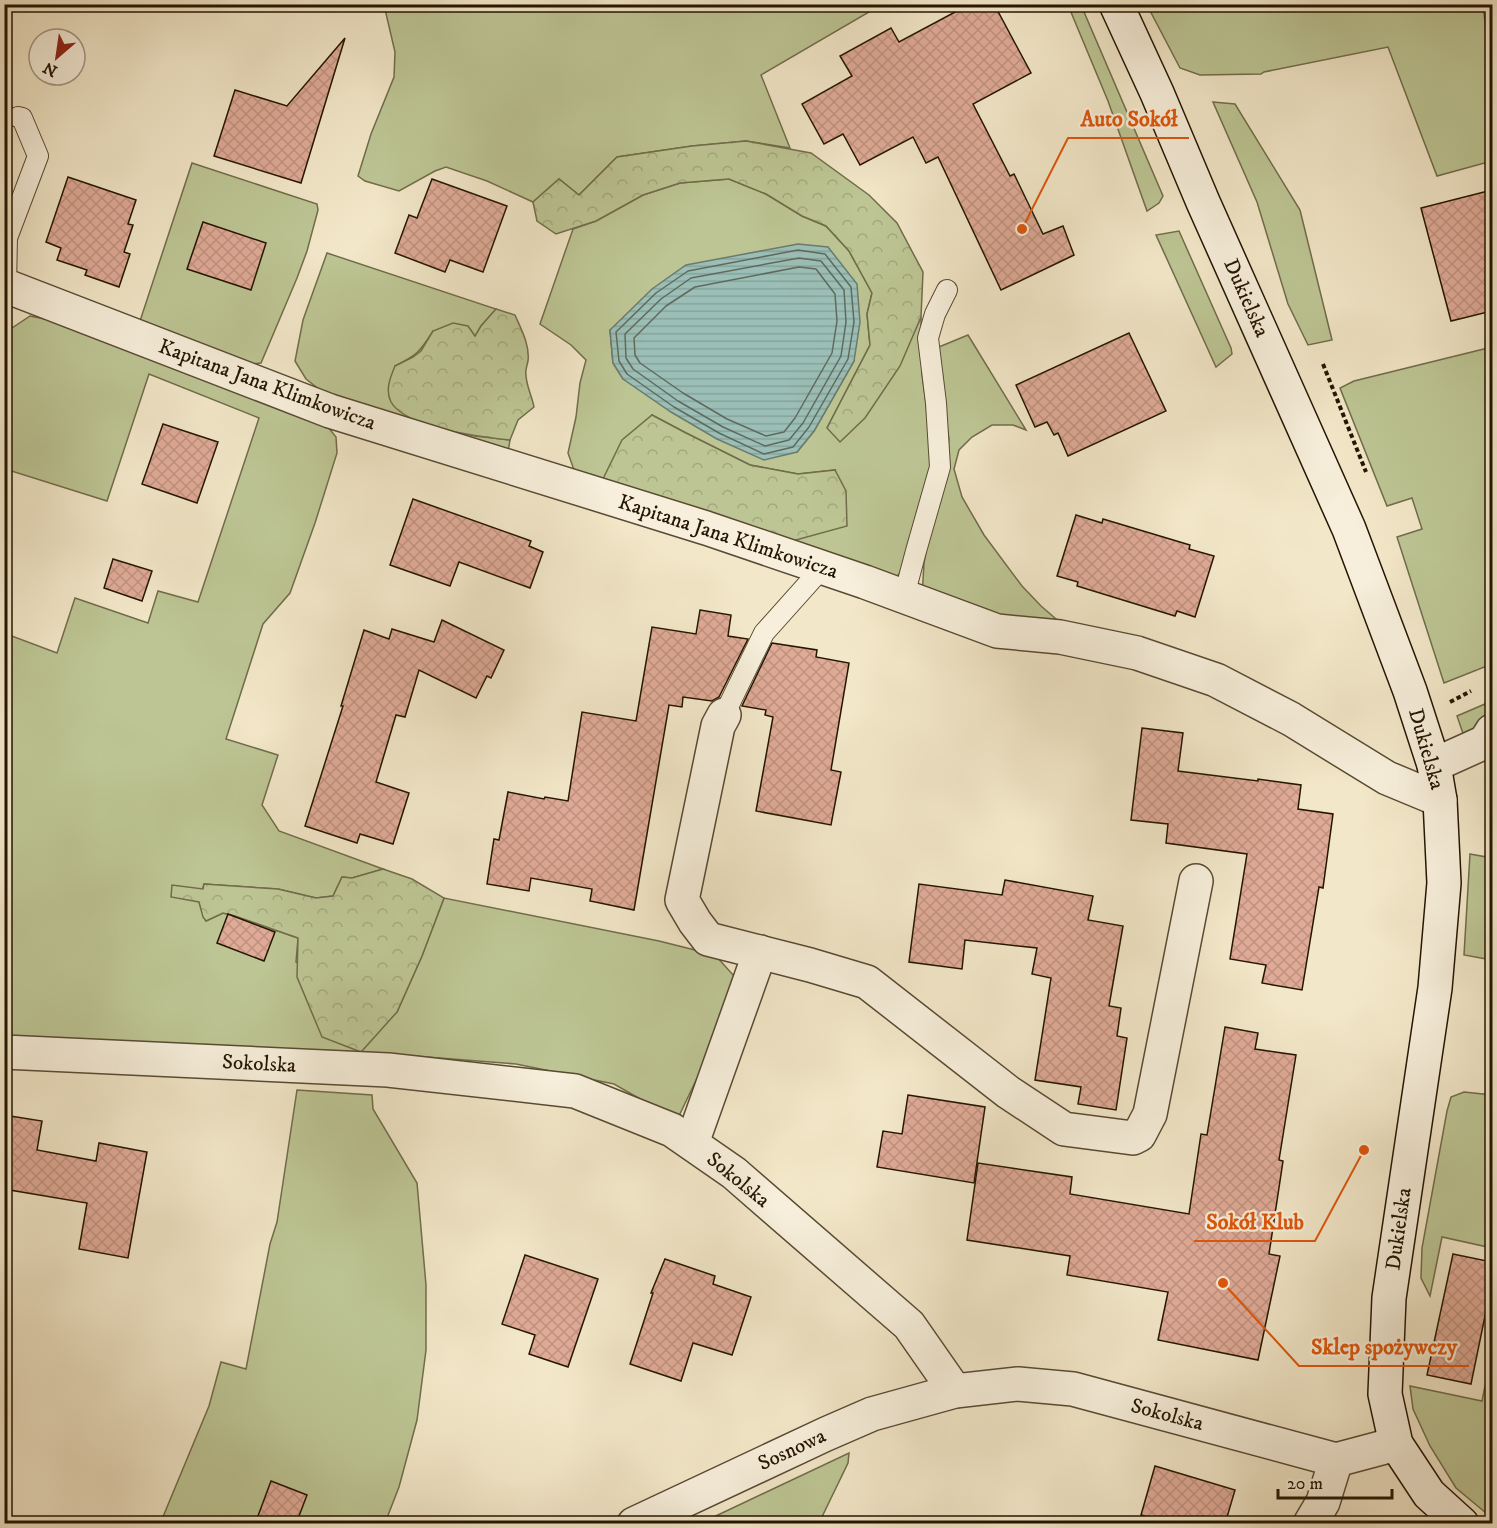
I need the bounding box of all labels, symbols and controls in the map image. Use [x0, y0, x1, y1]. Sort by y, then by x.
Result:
north arrow [27, 27, 87, 87]
text: N [40, 57, 61, 81]
callout: Auto Sokół [1068, 98, 1189, 138]
text: Auto Sokół [1079, 106, 1178, 133]
street label: Dukielska [1217, 255, 1275, 341]
street label: Kapitana Jana Klimkowicza [155, 334, 379, 436]
street label: Kapitana Jana Klimkowicza [615, 489, 841, 585]
street label: Dukielska [1402, 706, 1450, 793]
street label: Sokolska [221, 1049, 297, 1079]
street label: Sokolska [701, 1147, 775, 1213]
street label: Dukielska [1380, 1186, 1418, 1272]
callout: Sokół Klub [1194, 1201, 1315, 1241]
text: Sokół Klub [1206, 1209, 1304, 1236]
callout: Sklep spożywczy [1299, 1326, 1469, 1366]
text: Sklep spożywczy [1311, 1334, 1458, 1361]
street label: Sokolska [1128, 1393, 1206, 1437]
street label: Sosnowa [754, 1423, 830, 1477]
scale bar [1278, 1462, 1392, 1500]
text: 20 m [1287, 1473, 1323, 1495]

